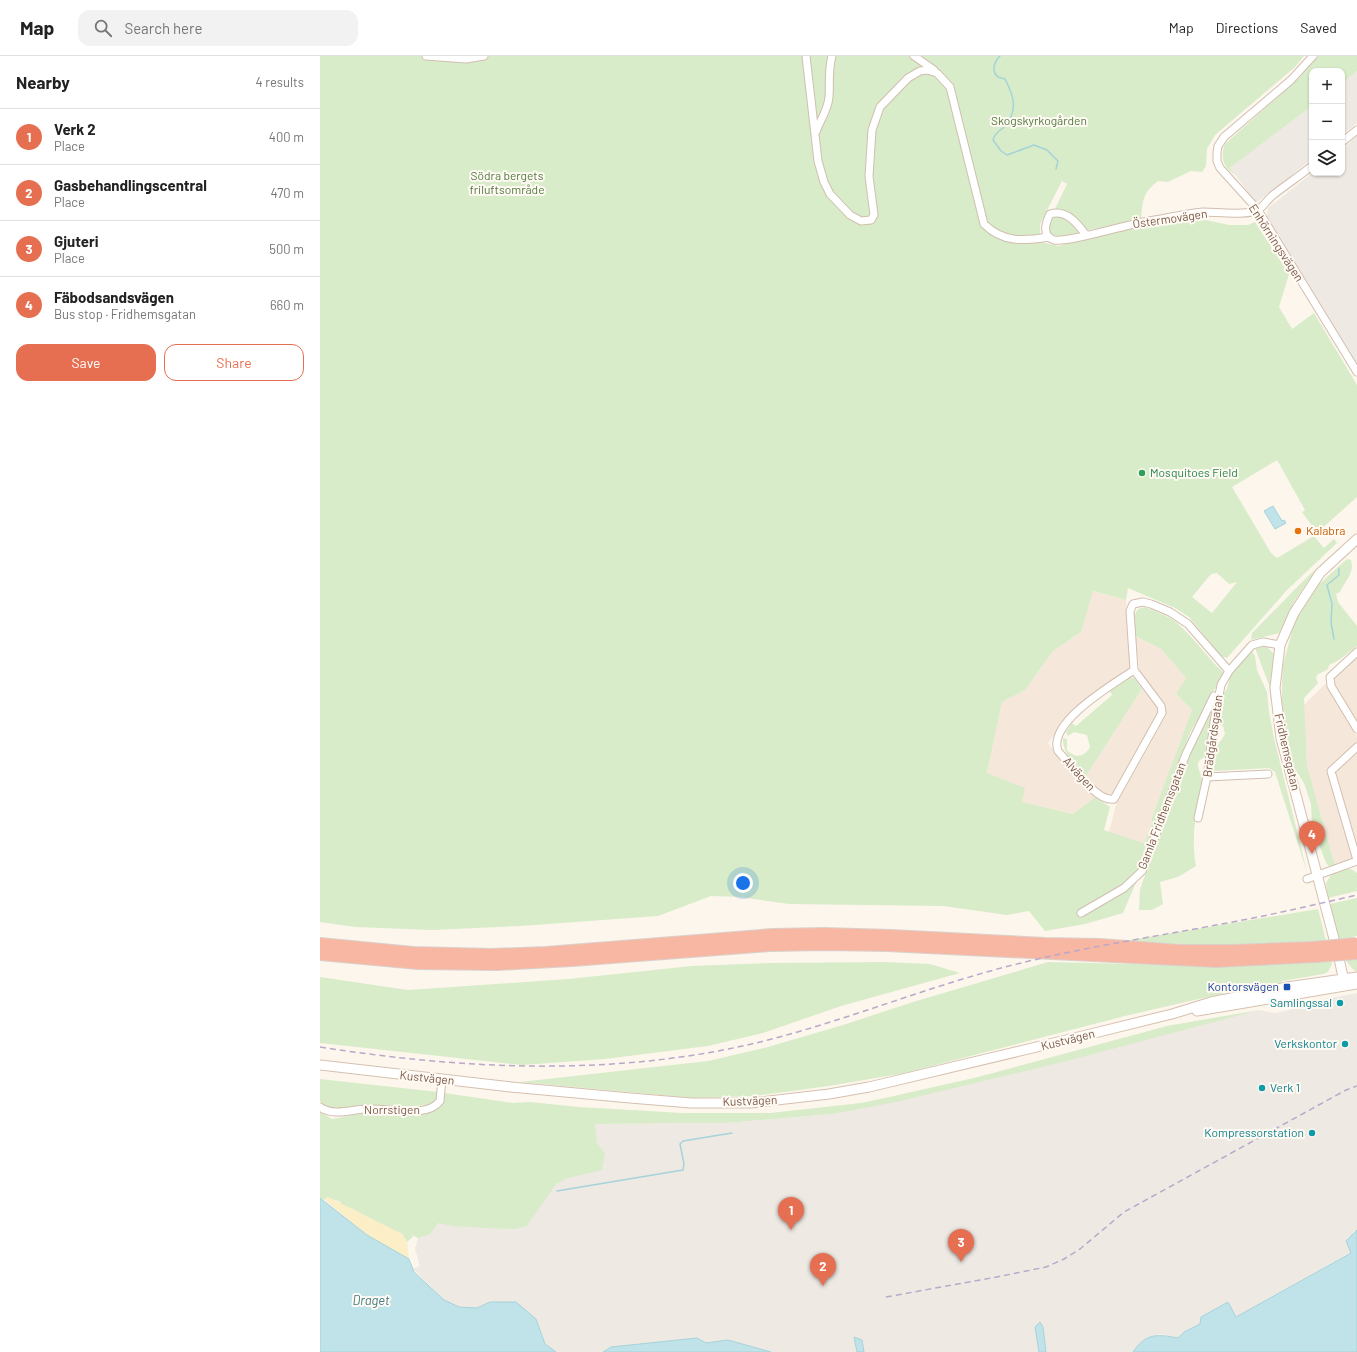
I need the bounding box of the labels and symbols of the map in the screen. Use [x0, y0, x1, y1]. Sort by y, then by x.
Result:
park label: Skogskyrkogården [991, 113, 1087, 127]
park label: Södra bergets friluftsområde [469, 168, 545, 196]
street label: Enhörningsvägen [1247, 201, 1307, 284]
street label: Östermovägen [1132, 206, 1208, 230]
place label: Mosquitoes Field [1150, 465, 1238, 479]
marker: Mosquitoes Field [1137, 468, 1147, 478]
place label: Kalabra [1306, 523, 1345, 537]
marker: Kalabra [1293, 526, 1303, 536]
street label: Brädgårdsgatan [1199, 694, 1225, 778]
street label: Fridhemsgatan [1272, 712, 1304, 792]
street label: Alvägen [1061, 753, 1099, 793]
street label: Gamla Fridhemsgatan [1134, 760, 1188, 871]
pin: 4 [1299, 821, 1325, 854]
your location [733, 873, 753, 893]
place label: Kontorsvägen [1207, 979, 1279, 993]
marker: Kontorsvägen [1282, 982, 1292, 992]
place label: Samlingssal [1270, 995, 1332, 1009]
marker: Samlingssal [1335, 998, 1345, 1008]
street label: Kustvägen [1039, 1026, 1096, 1052]
place label: Verkskontor [1274, 1036, 1338, 1050]
marker: Verkskontor [1340, 1039, 1350, 1049]
street label: Kustvägen [399, 1067, 455, 1087]
place label: Verk 1 [1270, 1080, 1300, 1094]
marker: Verk 1 [1257, 1083, 1267, 1093]
street label: Kustvägen [722, 1092, 778, 1108]
street label: Norrstigen [364, 1102, 420, 1116]
place label: Kompressorstation [1204, 1125, 1304, 1139]
marker: Kompressorstation [1307, 1128, 1317, 1138]
pin: 1 [778, 1197, 804, 1230]
pin: 3 [948, 1229, 974, 1262]
pin: 2 [810, 1253, 836, 1286]
water label: Draget [352, 1292, 390, 1308]

